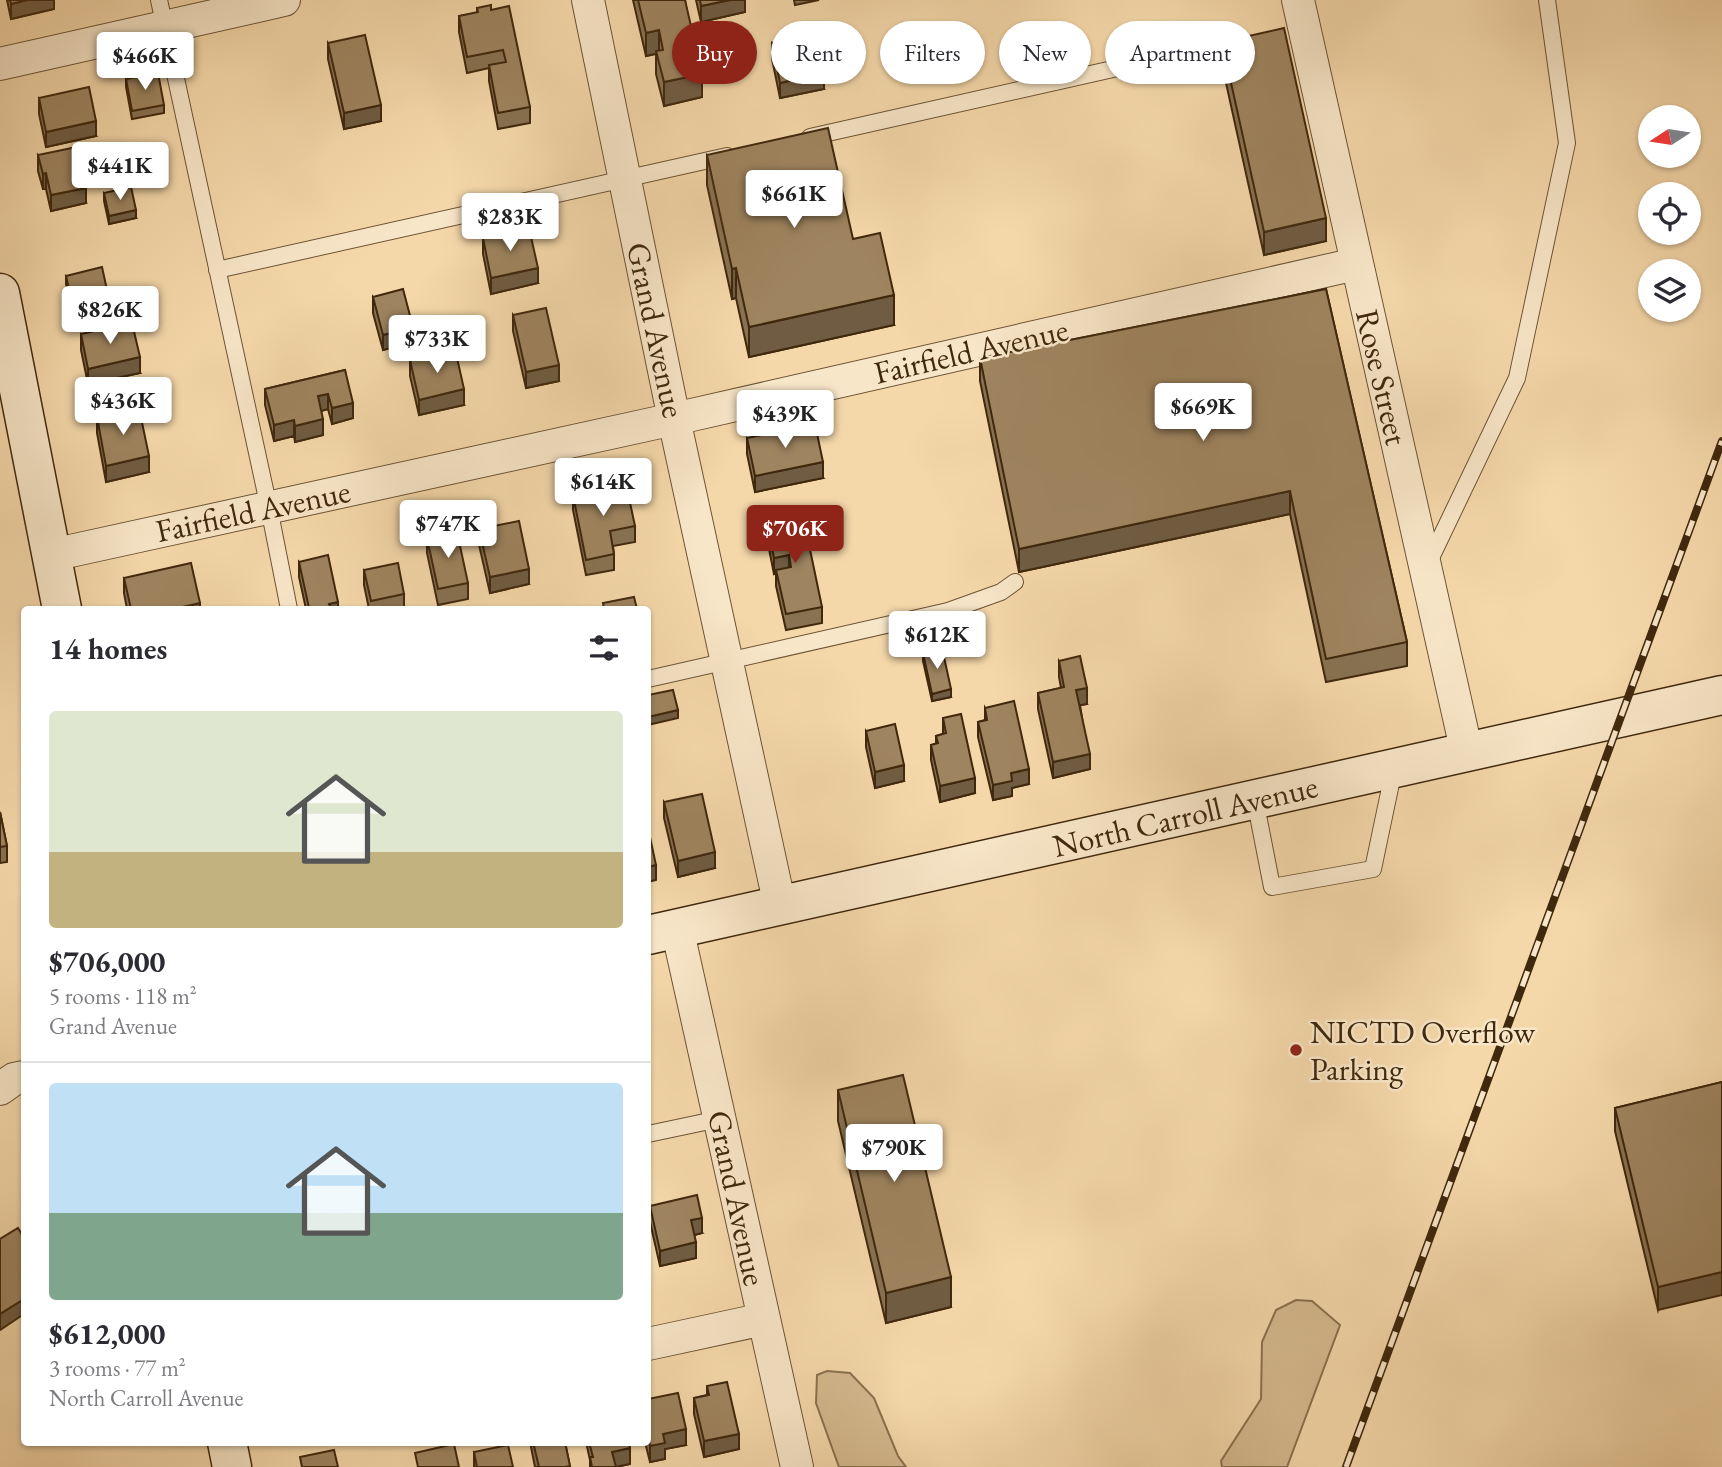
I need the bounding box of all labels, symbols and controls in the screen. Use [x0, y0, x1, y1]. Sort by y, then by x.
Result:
chip: Buy [672, 21, 757, 84]
chip: Rent [771, 21, 866, 84]
chip: Filters [880, 21, 985, 84]
chip: New [999, 21, 1091, 84]
chip: Apartment [1105, 21, 1255, 84]
pin: $466K [96, 32, 194, 92]
text: $466K [113, 40, 177, 70]
north arrow [1638, 105, 1701, 168]
map controls [1638, 105, 1701, 322]
pin: $441K [71, 142, 169, 202]
text: $441K [88, 150, 152, 180]
pin: $661K [745, 170, 843, 230]
text: $661K [762, 178, 826, 208]
button: locate [1638, 182, 1701, 245]
pin: $283K [461, 194, 559, 253]
text: $283K [478, 201, 542, 231]
street label: Grand Avenue [617, 239, 695, 421]
button: layers [1638, 259, 1701, 322]
pin: $826K [61, 286, 159, 346]
text: $826K [78, 294, 142, 324]
street label: Rose Street [1346, 305, 1418, 449]
street label: Fairfield Avenue [870, 308, 1072, 394]
pin: $733K [388, 316, 486, 375]
text: $733K [405, 323, 469, 353]
pin: $436K [74, 378, 172, 437]
pin: $669K [1154, 384, 1252, 443]
text: $436K [91, 385, 155, 415]
pin: $439K [736, 391, 834, 450]
text: $669K [1171, 391, 1235, 421]
text: $439K [753, 398, 817, 428]
pin: $614K [554, 458, 652, 518]
text: $614K [571, 466, 635, 496]
street label: Fairfield Avenue [152, 470, 354, 552]
pin: $747K [399, 500, 497, 560]
pin: $706K [746, 505, 844, 565]
text: $747K [416, 508, 480, 538]
text: $706K [763, 513, 827, 543]
pin: $612K [888, 612, 986, 671]
text: $612K [905, 619, 969, 649]
text: 14 homes [49, 629, 167, 668]
icon: filters [585, 629, 623, 667]
icon: home [273, 756, 399, 882]
street label: North Carroll Avenue [1048, 765, 1322, 867]
text: $706,000 [49, 942, 165, 981]
text: 5 rooms · 118 m² [49, 981, 197, 1011]
text: Grand Avenue [49, 1011, 177, 1041]
place label: NICTD Overflow Parking [1310, 1011, 1536, 1090]
marker: NICTD Overflow Parking [1288, 1042, 1304, 1058]
street label: Grand Avenue [698, 1107, 776, 1289]
pin: $790K [845, 1124, 943, 1184]
icon: home [273, 1128, 399, 1254]
text: $790K [862, 1132, 926, 1162]
text: $612,000 [49, 1314, 165, 1353]
text: 3 rooms · 77 m² [49, 1353, 186, 1383]
text: North Carroll Avenue [49, 1383, 244, 1413]

